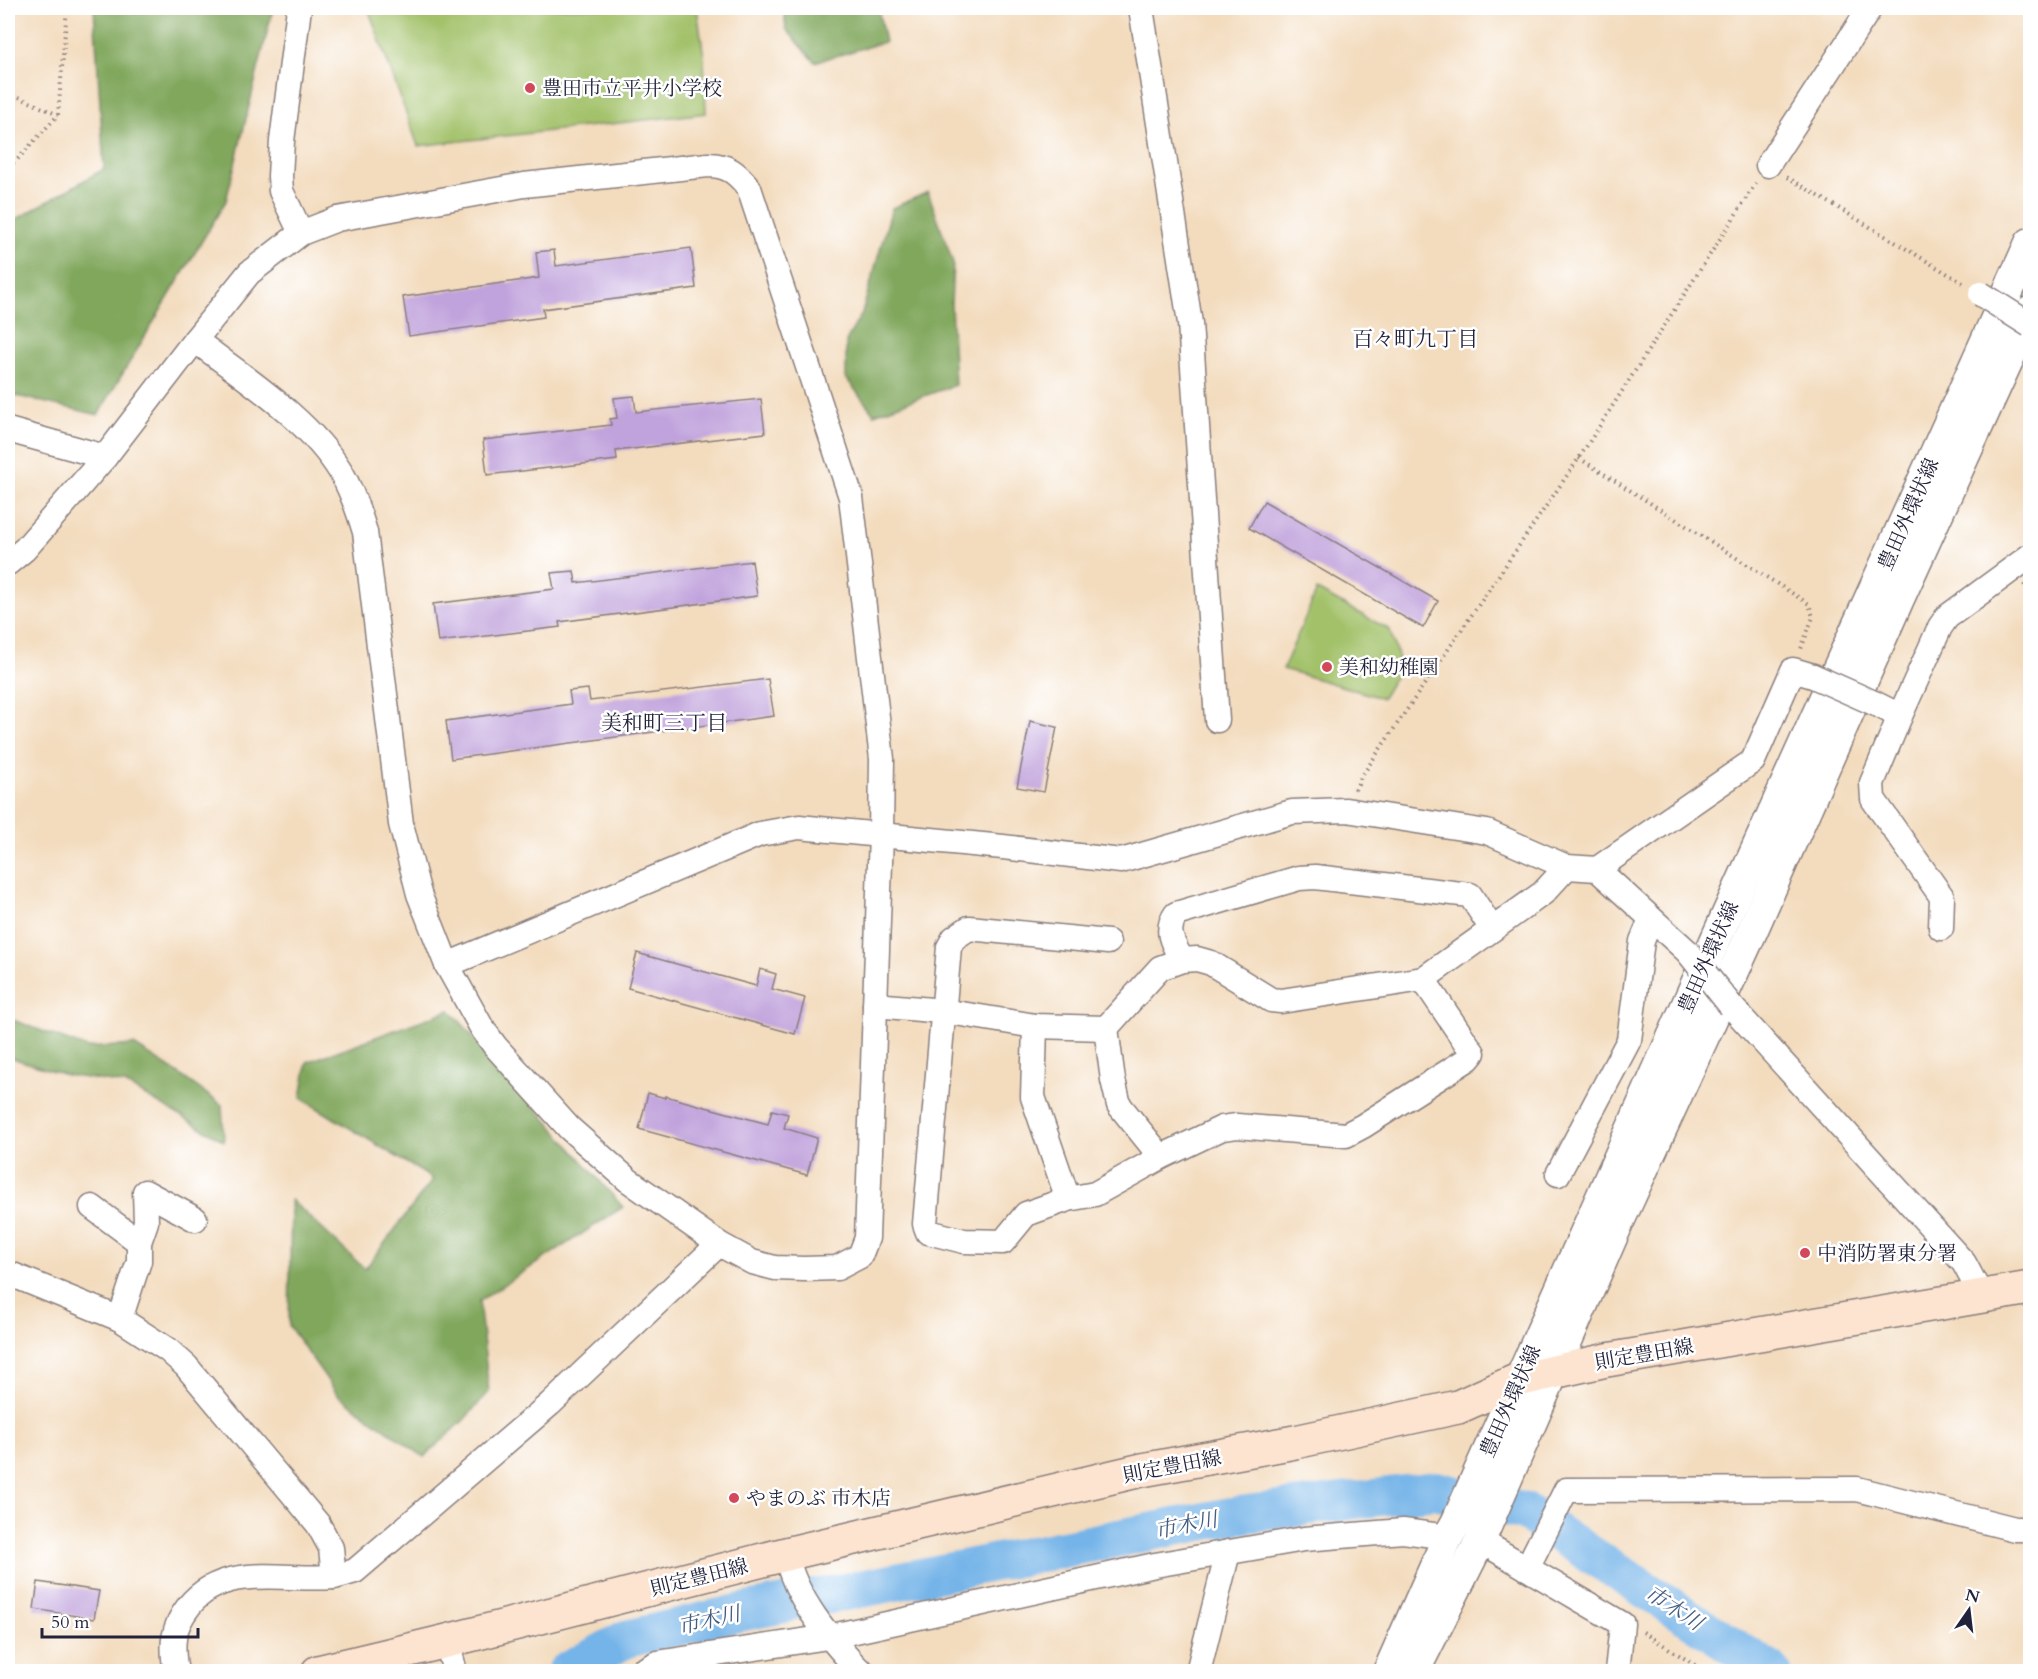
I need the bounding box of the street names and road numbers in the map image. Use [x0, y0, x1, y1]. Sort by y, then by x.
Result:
street label: 豊田外環状線 [1872, 454, 1945, 575]
street label: 豊田外環状線 [1672, 897, 1745, 1018]
street label: 則定豊田線 [1593, 1333, 1696, 1376]
street label: 豊田外環状線 [1474, 1341, 1547, 1462]
street label: 則定豊田線 [1120, 1444, 1224, 1489]
street label: 則定豊田線 [647, 1552, 751, 1603]

